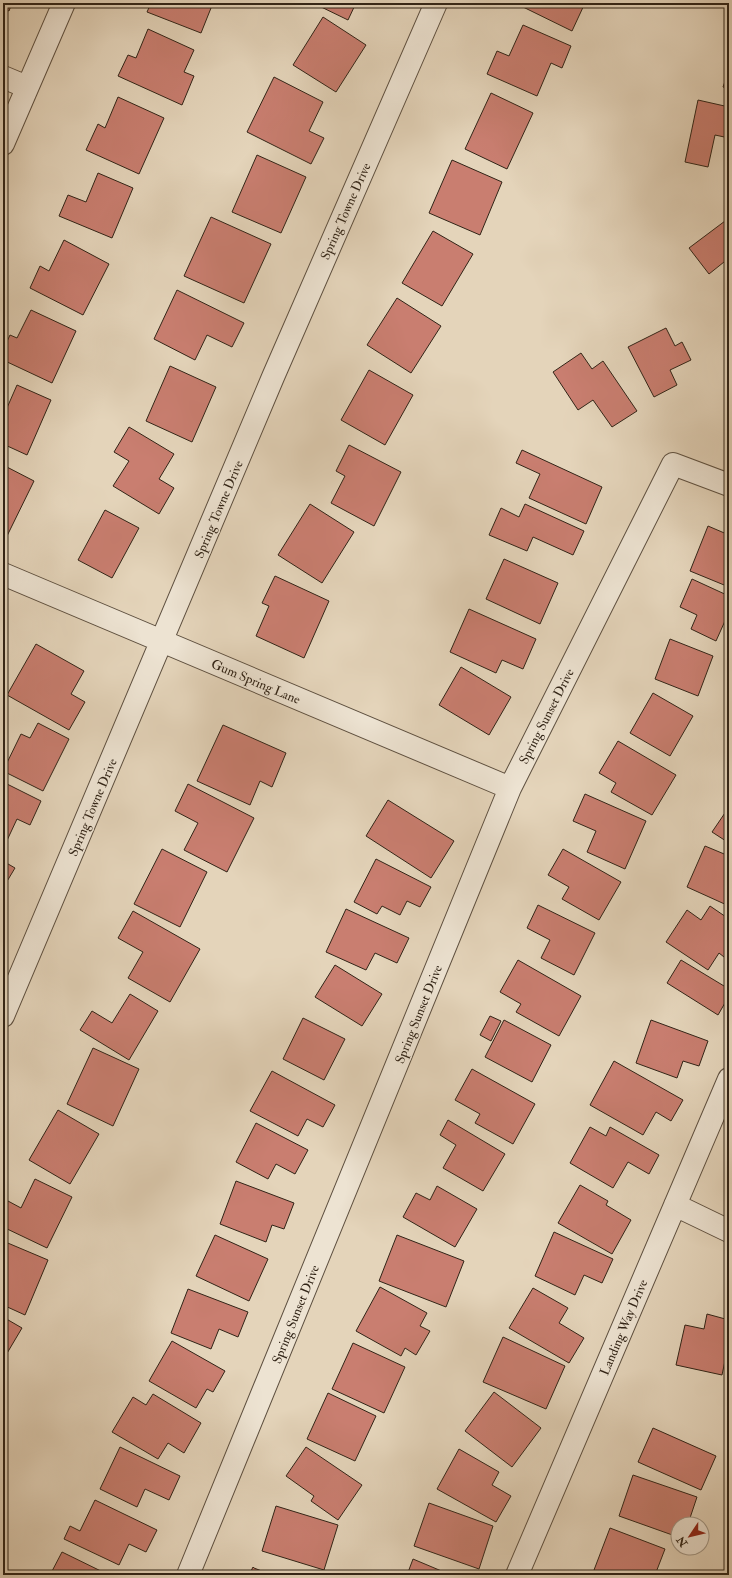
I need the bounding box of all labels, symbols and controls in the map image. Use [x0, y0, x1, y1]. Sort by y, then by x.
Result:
street label: Spring Towne Drive [317, 160, 376, 263]
street label: Spring Towne Drive [191, 458, 248, 561]
street label: Gum Spring Lane [208, 656, 303, 709]
street label: Spring Sunset Drive [516, 665, 579, 767]
street label: Spring Towne Drive [65, 756, 122, 859]
street label: Spring Sunset Drive [392, 962, 447, 1066]
street label: Spring Sunset Drive [269, 1262, 324, 1366]
street label: Landing Way Drive [597, 1277, 652, 1378]
north arrow [670, 1516, 710, 1556]
text: N [673, 1533, 691, 1550]

